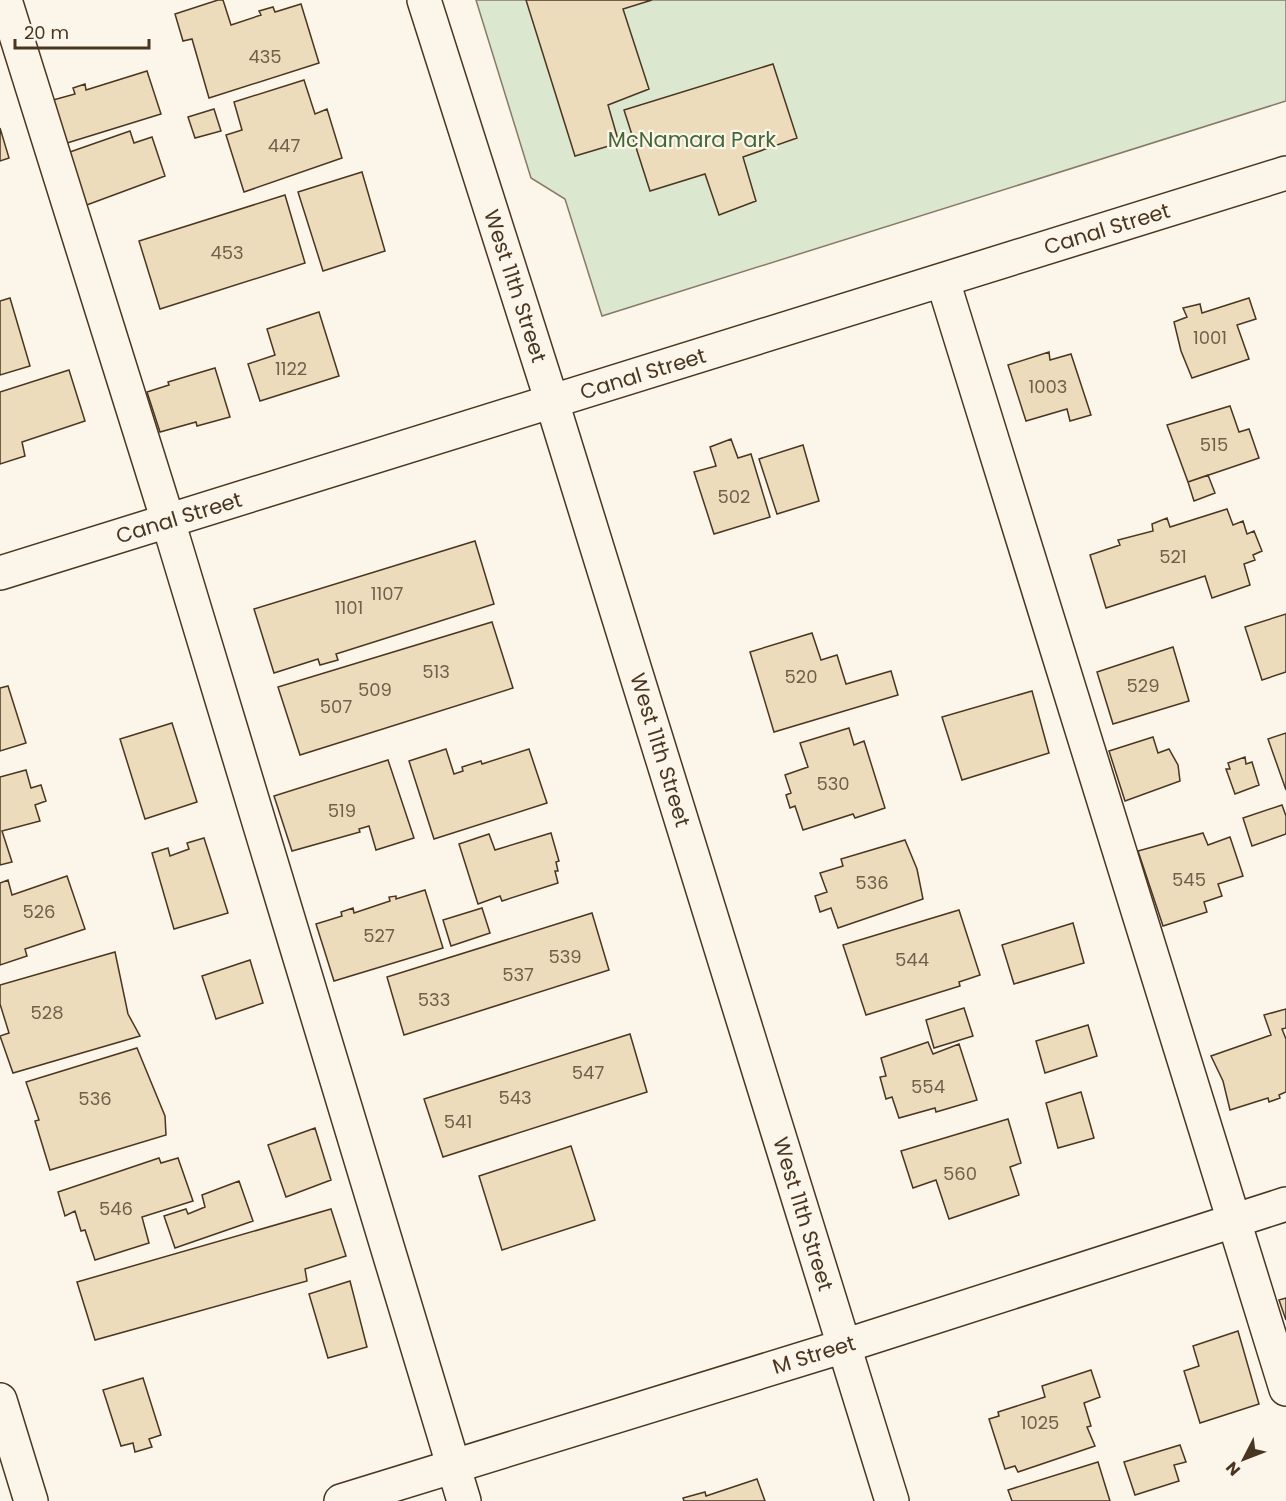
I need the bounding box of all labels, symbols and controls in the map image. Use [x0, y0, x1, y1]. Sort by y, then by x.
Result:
scale bar [15, 12, 148, 50]
text: 20 m [24, 20, 69, 45]
house number: 435 [248, 44, 282, 69]
park label: McNamara Park [608, 125, 776, 154]
house number: 447 [268, 133, 300, 158]
street label: Canal Street [1040, 196, 1173, 261]
street label: West 11th Street [477, 206, 554, 366]
house number: 453 [210, 240, 244, 265]
house number: 1001 [1193, 325, 1227, 350]
street label: Canal Street [576, 341, 709, 406]
house number: 1122 [275, 356, 307, 381]
house number: 1003 [1029, 374, 1067, 399]
house number: 515 [1200, 432, 1228, 457]
house number: 502 [718, 484, 750, 509]
street label: Canal Street [112, 485, 245, 550]
house number: 521 [1159, 544, 1187, 569]
house number: 1107 [371, 581, 403, 606]
house number: 1101 [335, 595, 363, 620]
house number: 513 [422, 659, 450, 684]
house number: 520 [785, 664, 817, 689]
street label: West 11th Street [623, 669, 698, 830]
house number: 529 [1127, 673, 1160, 698]
house number: 509 [358, 677, 392, 702]
house number: 507 [320, 694, 352, 719]
house number: 530 [816, 771, 850, 796]
house number: 519 [328, 798, 356, 823]
house number: 545 [1172, 867, 1206, 892]
house number: 536 [855, 870, 889, 895]
house number: 526 [22, 899, 56, 924]
house number: 527 [363, 923, 395, 948]
house number: 539 [548, 944, 582, 969]
house number: 544 [895, 947, 929, 972]
house number: 537 [502, 962, 534, 987]
house number: 533 [418, 987, 450, 1012]
house number: 528 [30, 1000, 64, 1025]
house number: 547 [572, 1060, 604, 1085]
house number: 554 [911, 1074, 945, 1099]
house number: 543 [498, 1085, 532, 1110]
house number: 536 [78, 1086, 112, 1111]
house number: 541 [444, 1109, 472, 1134]
street label: West 11th Street [766, 1133, 841, 1294]
house number: 560 [943, 1161, 977, 1186]
house number: 546 [99, 1196, 133, 1221]
street label: M Street [769, 1328, 859, 1381]
house number: 1025 [1021, 1410, 1059, 1435]
north arrow [1214, 1429, 1274, 1489]
text: N [1221, 1457, 1246, 1481]

